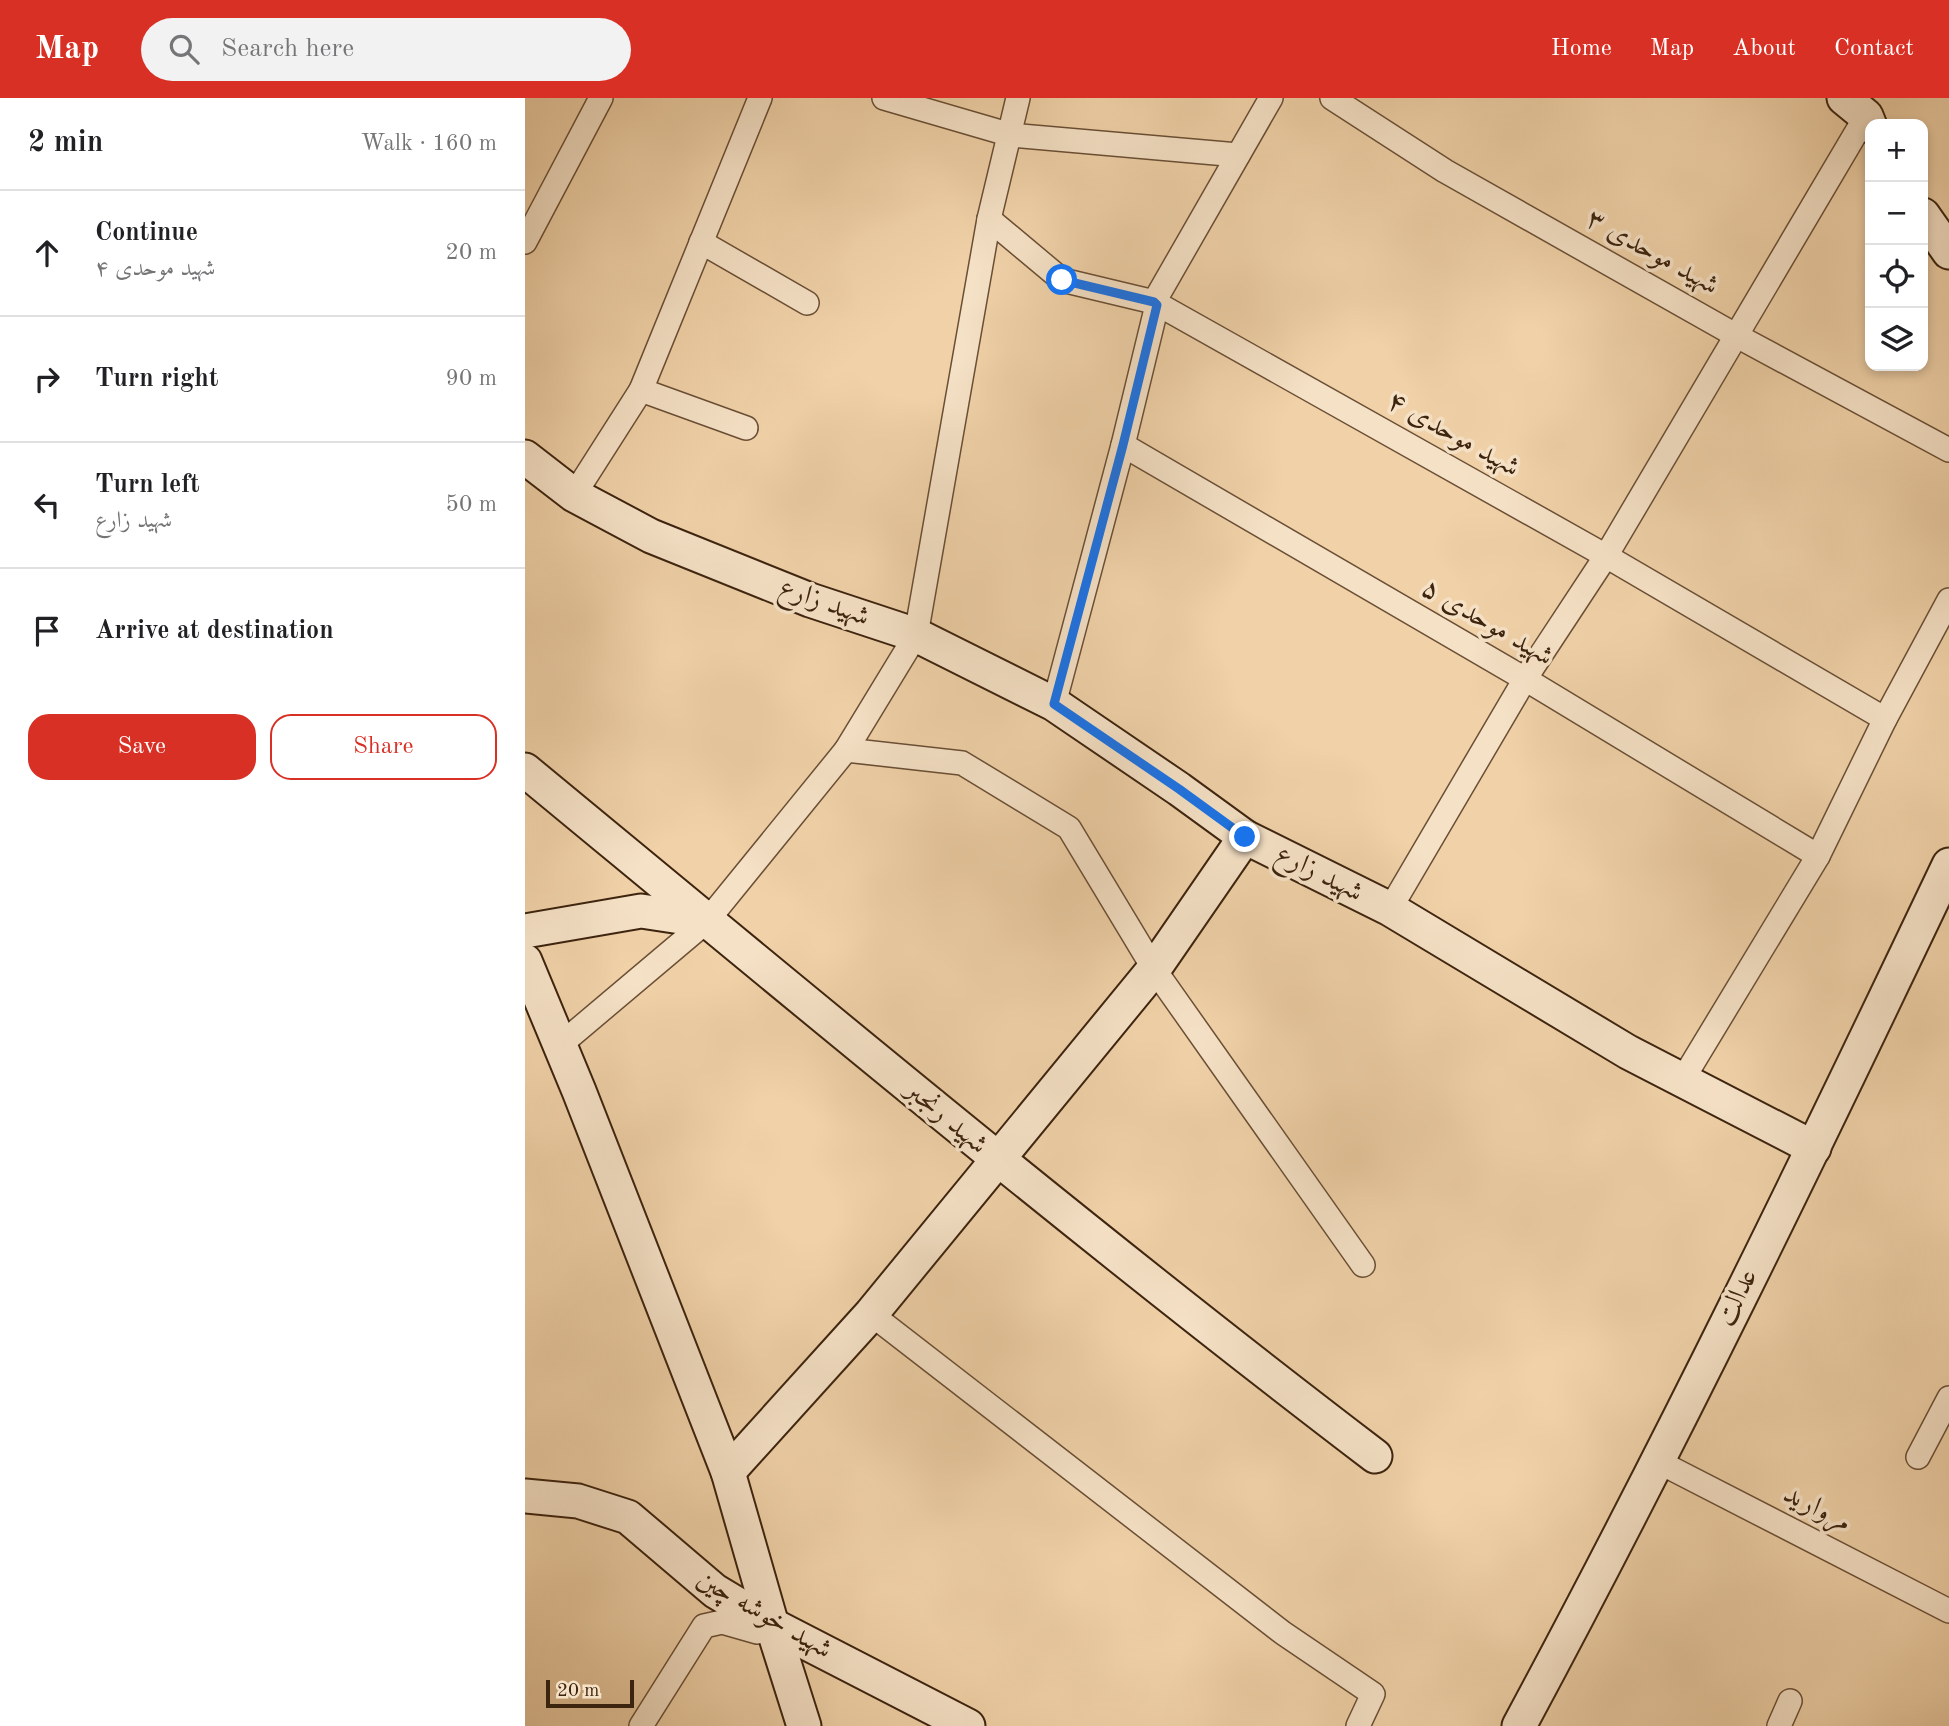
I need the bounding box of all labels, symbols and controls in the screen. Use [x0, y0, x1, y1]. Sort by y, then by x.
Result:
search box [141, 18, 631, 81]
icon: search [165, 30, 203, 68]
text: Map [35, 33, 99, 66]
text: Search here [221, 36, 354, 62]
text: Home [1551, 37, 1612, 61]
text: Map [1650, 37, 1694, 61]
text: About [1732, 37, 1796, 61]
text: Contact [1834, 37, 1914, 61]
map controls [1865, 119, 1928, 371]
button: + [1865, 119, 1928, 182]
text: 2 min [28, 128, 103, 158]
text: Walk · 160 m [361, 132, 497, 155]
button: − [1865, 182, 1928, 245]
street label: شهید موحدی ۳ [1580, 205, 1723, 303]
text: Continue [95, 220, 198, 246]
icon: ahead [28, 234, 66, 272]
text: 20 m [446, 241, 497, 264]
button: locate [1865, 245, 1928, 308]
text: شهید موحدی ۴ [95, 257, 216, 280]
route start [1046, 264, 1077, 295]
button: layers [1865, 308, 1928, 371]
icon: right [28, 360, 66, 398]
text: Turn right [95, 366, 218, 392]
text: 90 m [446, 367, 497, 390]
street label: شهید موحدی ۴ [1381, 387, 1524, 485]
text: Turn left [95, 472, 200, 498]
icon: left [28, 486, 66, 524]
text: 50 m [446, 493, 497, 516]
text: شهید زارع [95, 509, 172, 532]
street label: شهید زارع [773, 574, 873, 639]
street label: شهید موحدی ۵ [1415, 574, 1558, 674]
icon: arrive [28, 612, 66, 650]
text: Arrive at destination [95, 618, 334, 644]
button: Save [28, 714, 256, 780]
button: Share [270, 714, 497, 780]
route end [1229, 821, 1260, 852]
street label: شهید زارع [1268, 840, 1367, 914]
street label: شهید رنجبر [896, 1074, 992, 1162]
street label: عدالت [1712, 1265, 1764, 1331]
street label: مروارید [1777, 1480, 1855, 1540]
street label: شهید خوشه چین [690, 1565, 836, 1667]
scale bar [546, 1677, 633, 1709]
text: 20 m [557, 1682, 599, 1701]

